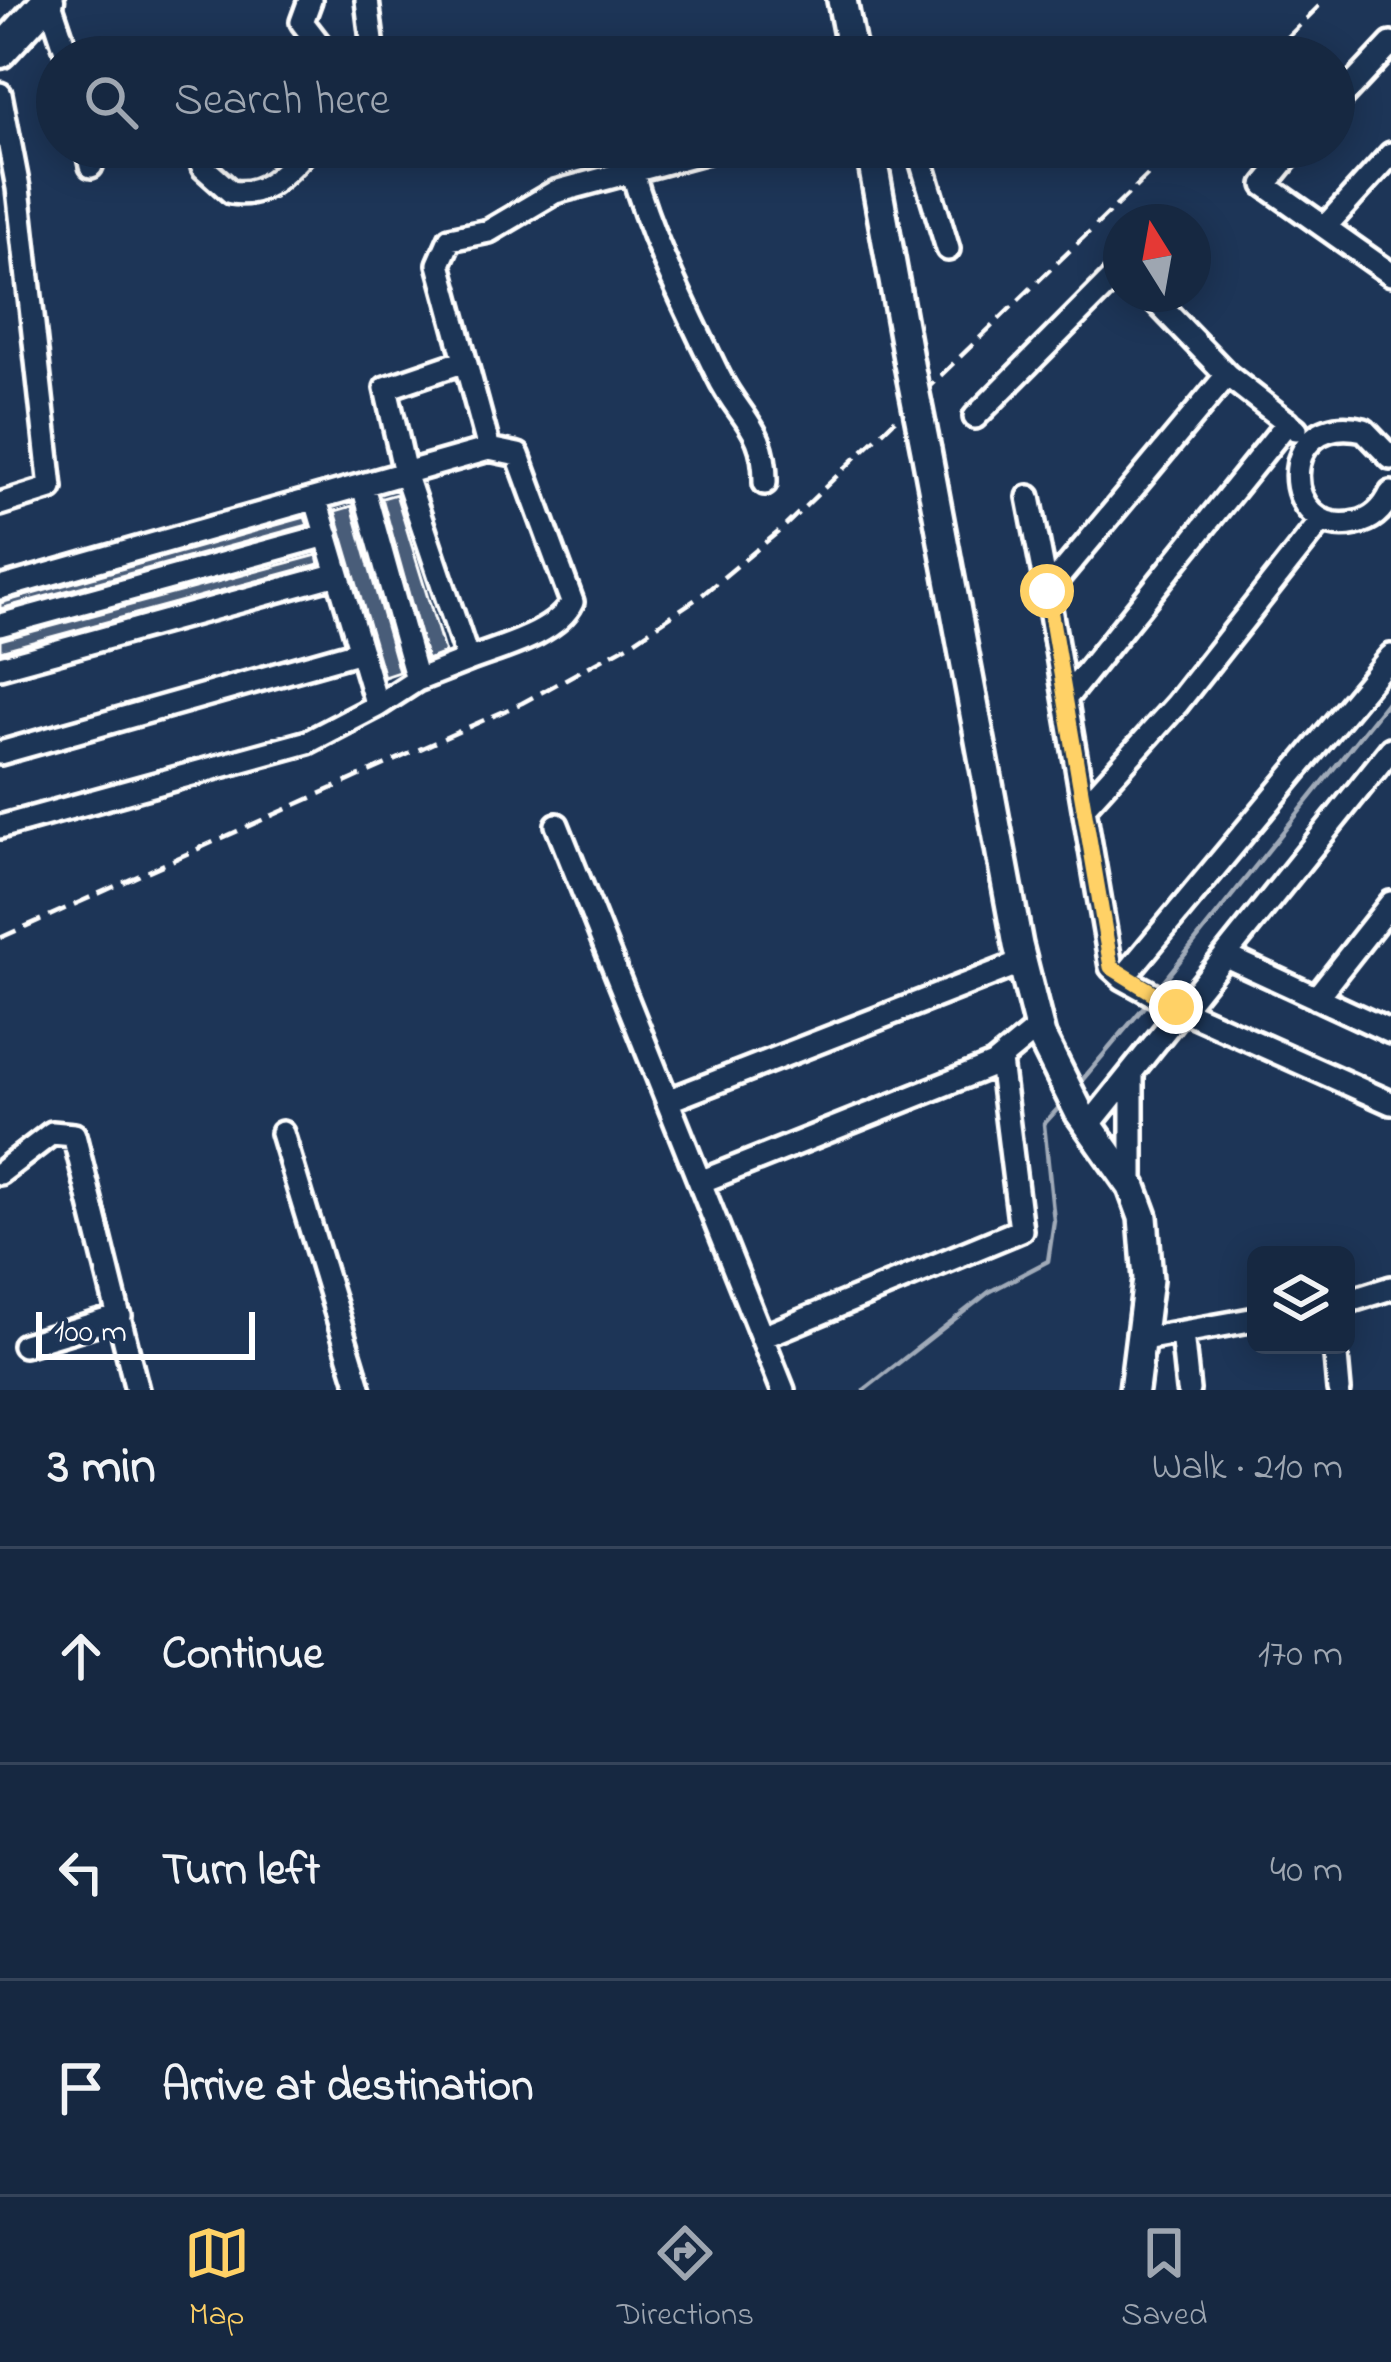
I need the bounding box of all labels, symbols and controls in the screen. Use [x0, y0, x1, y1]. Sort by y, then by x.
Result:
search box [36, 36, 1355, 168]
icon: search [78, 69, 144, 135]
text: Search here [174, 69, 390, 135]
north arrow [1103, 204, 1211, 312]
route start [1020, 564, 1074, 618]
route end [1149, 980, 1203, 1034]
map controls [1247, 1246, 1355, 1354]
button: layers [1247, 1246, 1355, 1354]
scale bar [36, 1306, 255, 1359]
text: 100 m [54, 1309, 127, 1357]
text: 3 min [48, 1431, 156, 1506]
text: Walk · 210 m [1152, 1440, 1343, 1497]
icon: ahead [48, 1623, 114, 1689]
text: Continue [162, 1623, 323, 1689]
text: 170 m [1258, 1627, 1343, 1684]
icon: left [48, 1839, 114, 1905]
text: Turn left [162, 1839, 320, 1905]
text: 40 m [1270, 1843, 1343, 1900]
icon: arrive [48, 2055, 114, 2121]
text: Arrive at destination [162, 2055, 533, 2121]
tab: Map [184, 2220, 250, 2340]
tab: Directions [617, 2220, 754, 2340]
tab: Saved [1121, 2220, 1207, 2340]

